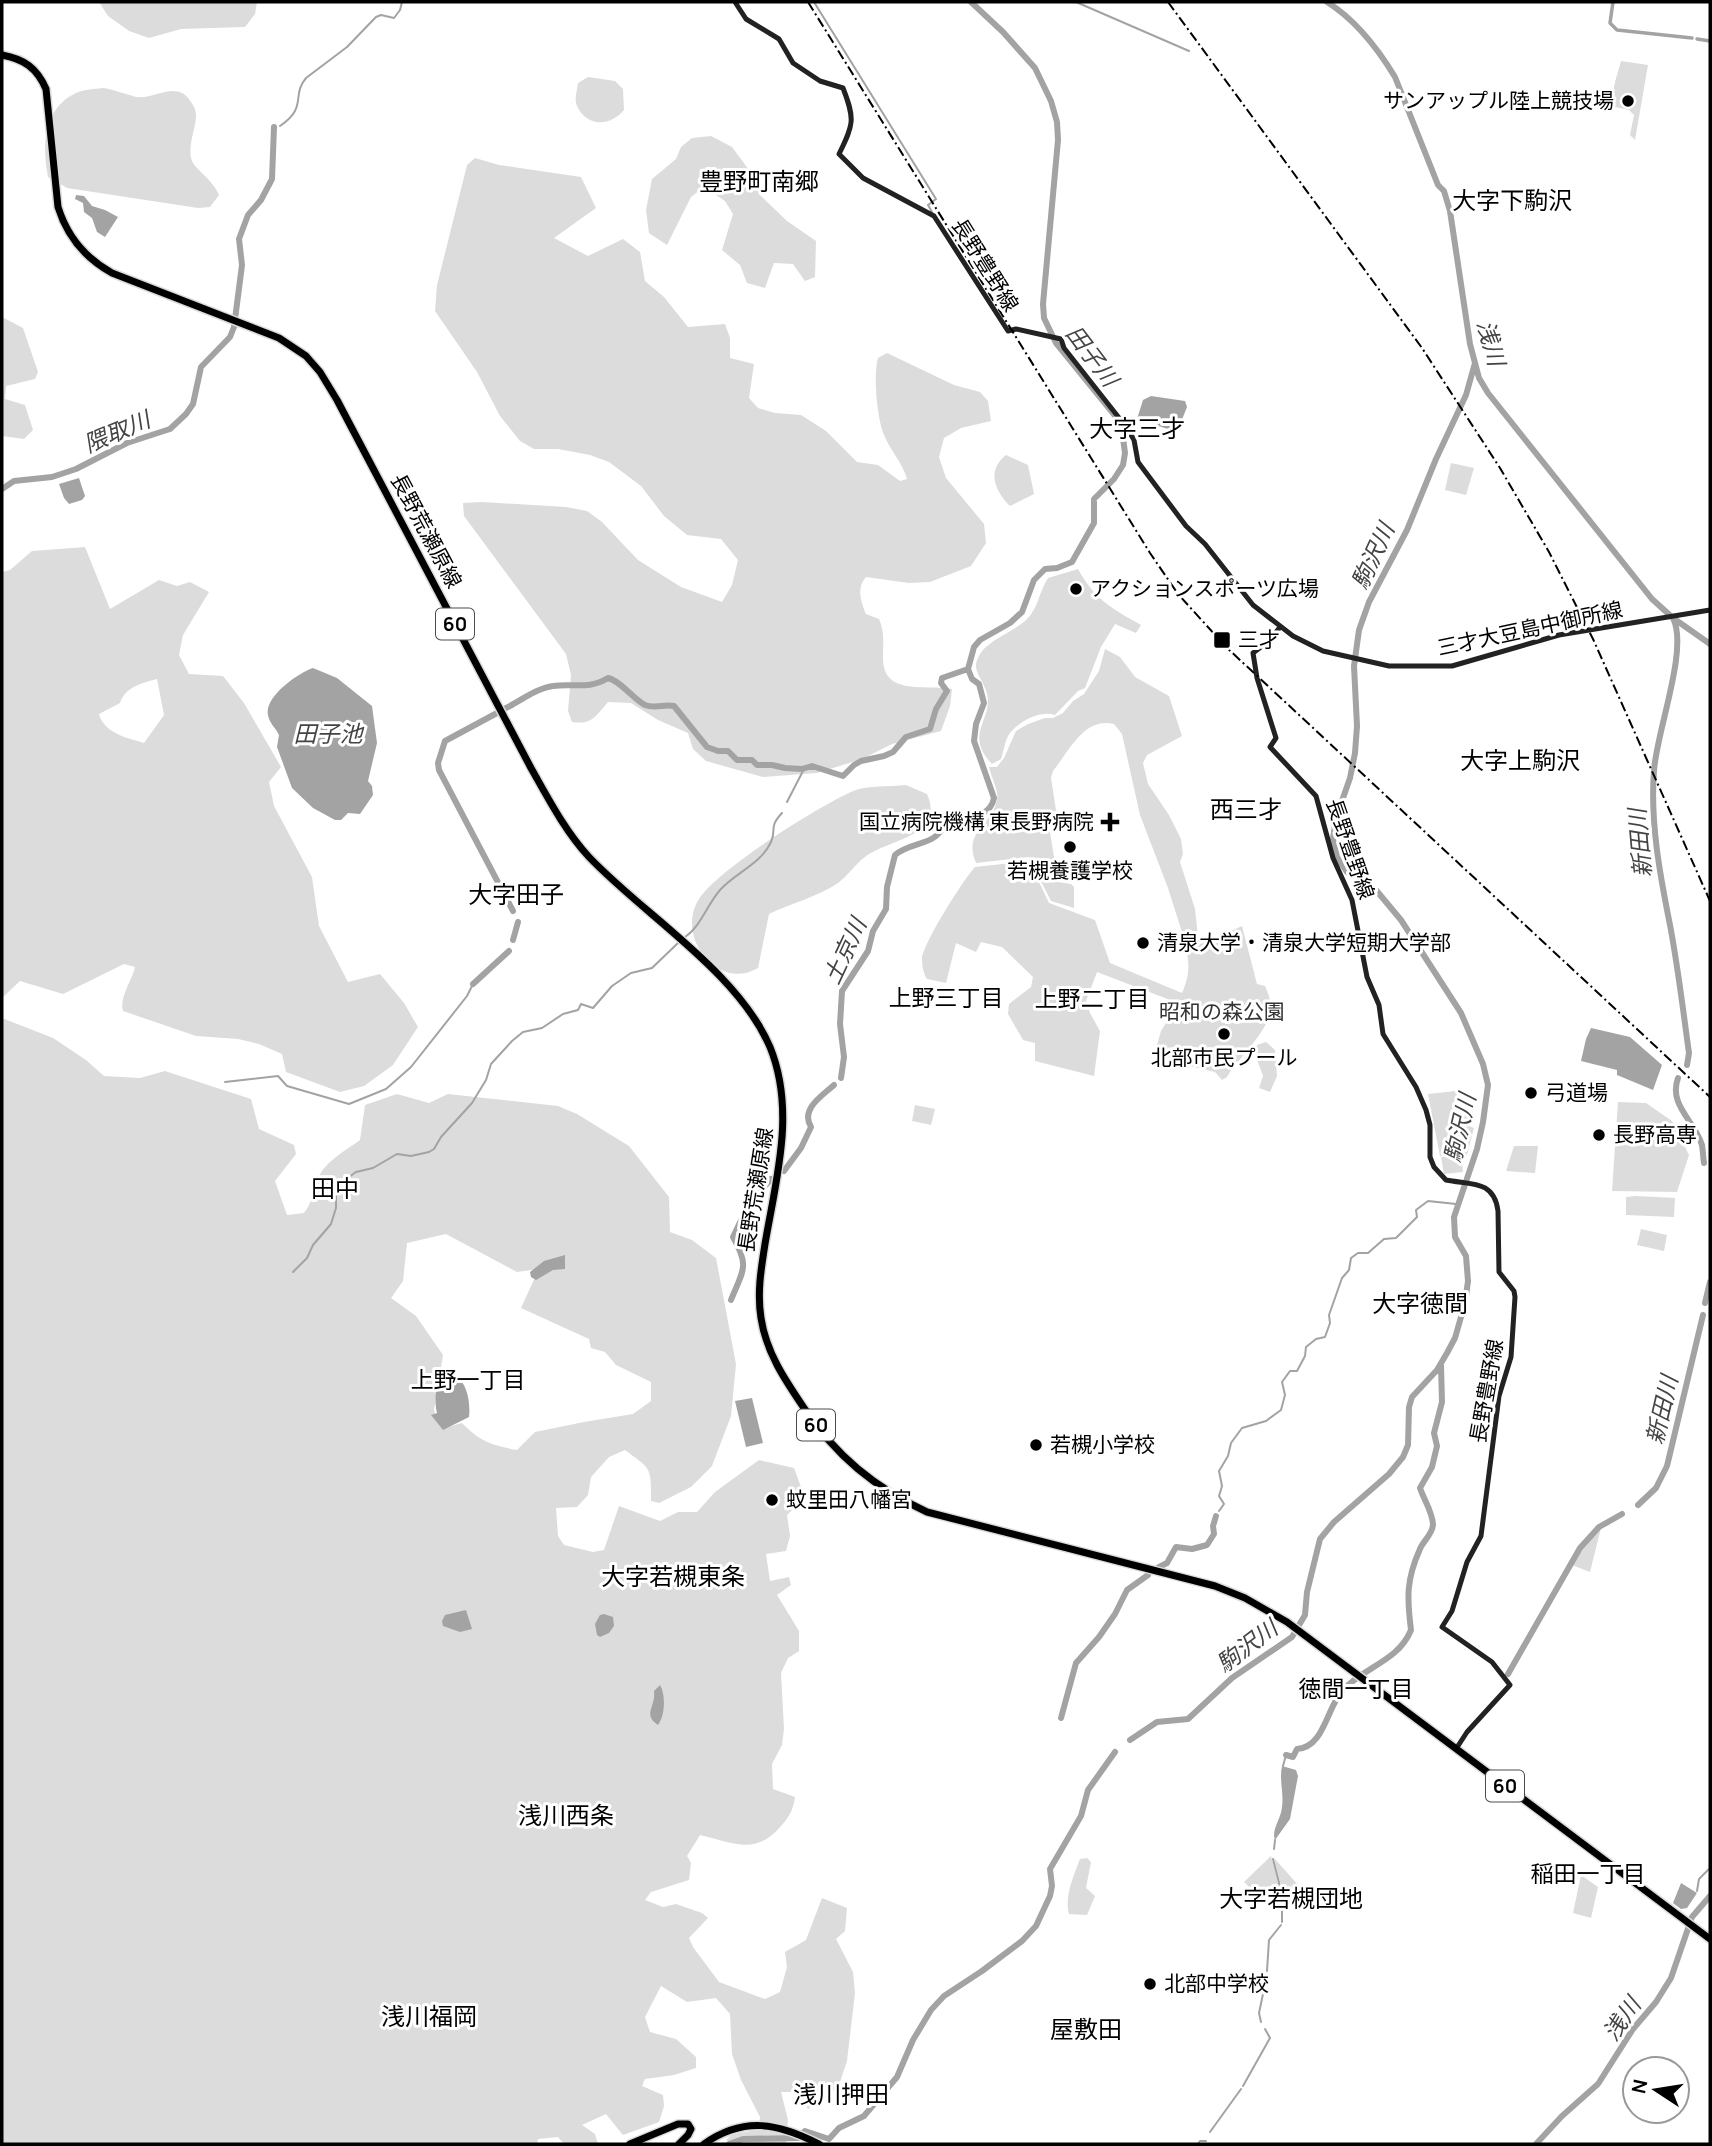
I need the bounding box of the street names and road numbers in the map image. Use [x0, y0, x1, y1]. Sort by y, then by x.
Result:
street label: 長野豊野線 [946, 213, 1026, 316]
street label: 長野荒瀬原線 [385, 468, 469, 593]
street label: 三才大豆島中御所線 [1434, 595, 1625, 661]
road number: 60 [436, 608, 474, 639]
street label: 長野豊野線 [1321, 794, 1381, 903]
street label: 長野荒瀬原線 [731, 1125, 779, 1254]
street label: 長野豊野線 [1463, 1337, 1509, 1445]
road number: 60 [797, 1410, 835, 1441]
road number: 60 [1486, 1770, 1524, 1801]

